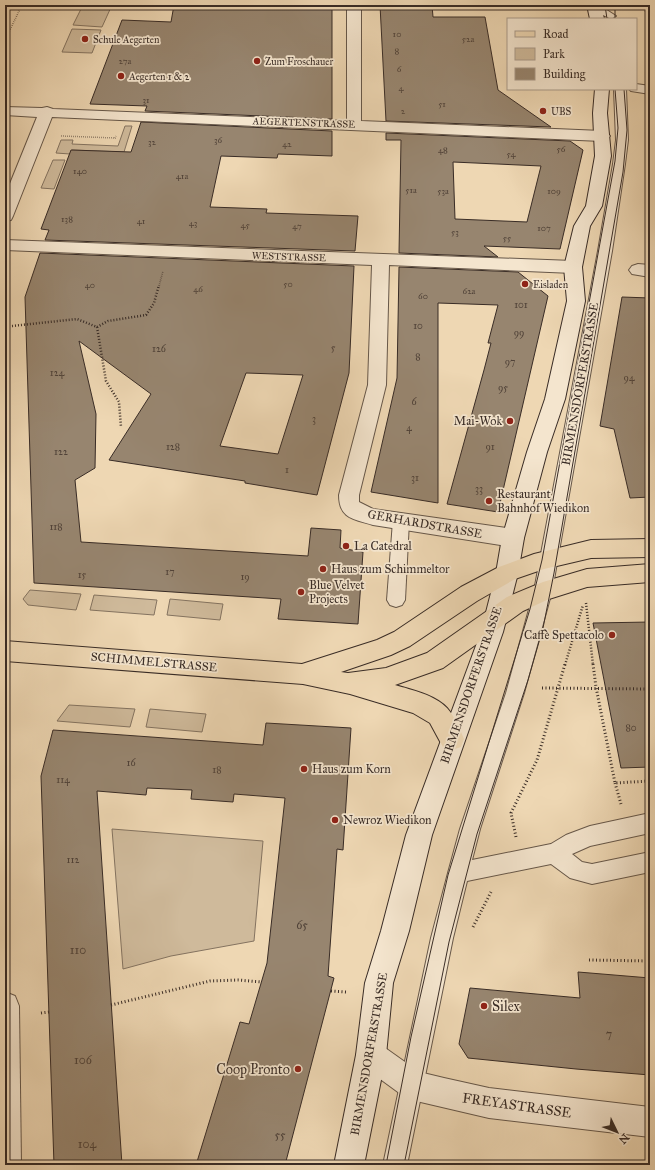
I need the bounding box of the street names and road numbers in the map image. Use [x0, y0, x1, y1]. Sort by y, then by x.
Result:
street label: AEGERTENSTRASSE [251, 115, 356, 131]
street label: WESTSTRASSE [252, 250, 326, 264]
street label: BIRMENSDORFERSTRASSE [559, 301, 601, 467]
street label: GERHARDSTRASSE [367, 507, 484, 541]
street label: BIRMENSDORFERSTRASSE [437, 604, 505, 765]
street label: SCHIMMELSTRASSE [90, 649, 218, 675]
street label: BIRMENSDORFERSTRASSE [348, 971, 390, 1137]
street label: FREYASTRASSE [461, 1089, 573, 1122]

